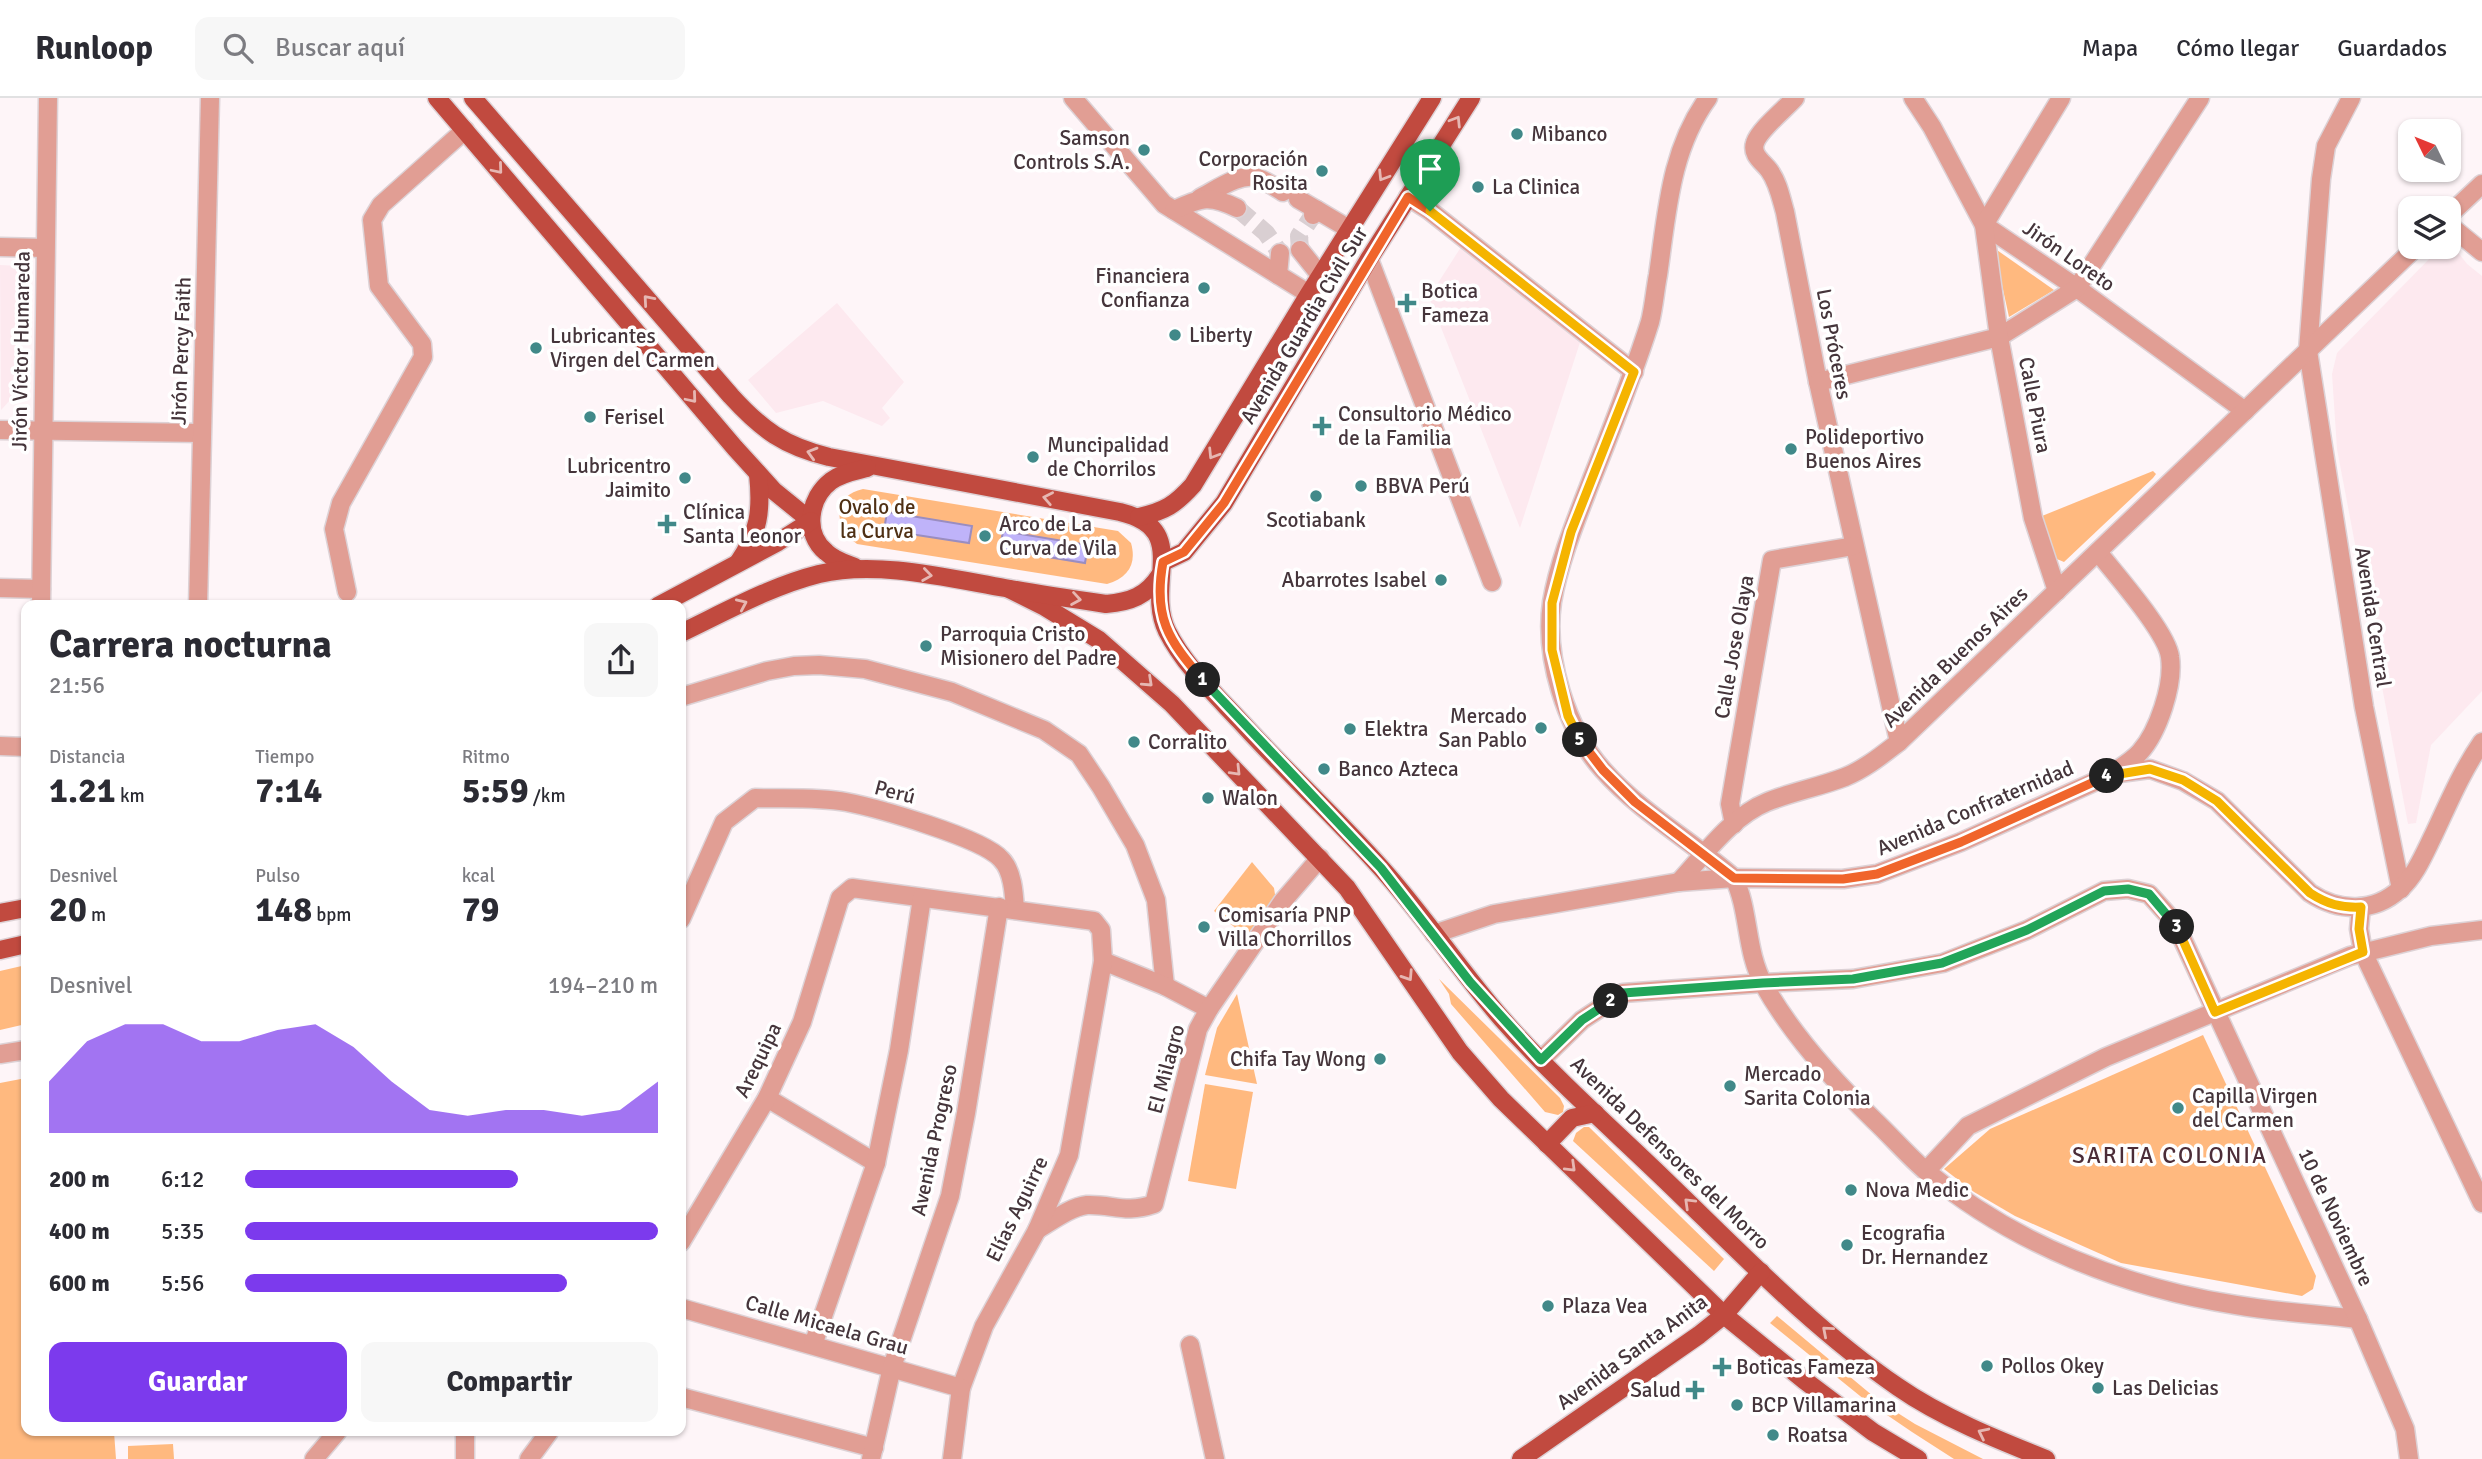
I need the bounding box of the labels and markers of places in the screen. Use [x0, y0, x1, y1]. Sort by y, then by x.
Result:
place label: Mibanco [1531, 121, 1608, 147]
place label: Samson Controls S.A. [1013, 125, 1130, 175]
marker: Mibanco [1509, 126, 1525, 142]
pin [1400, 139, 1460, 211]
marker: Samson Controls S.A. [1136, 142, 1152, 158]
place label: Corporación Rosita [1198, 146, 1308, 196]
marker: Corporación Rosita [1314, 163, 1330, 179]
place label: La Clinica [1492, 174, 1580, 200]
marker: La Clinica [1470, 179, 1486, 195]
place label: Financiera Confianza [1095, 263, 1190, 313]
place label: Botica Fameza [1421, 278, 1489, 328]
marker: Financiera Confianza [1196, 280, 1212, 296]
marker: Botica Fameza [1399, 295, 1415, 311]
place label: Liberty [1189, 322, 1252, 348]
place label: Lubricantes Virgen del Carmen [550, 323, 715, 373]
marker: Liberty [1167, 327, 1183, 343]
marker: Lubricantes Virgen del Carmen [528, 340, 544, 356]
place label: Consultorio Médico de la Familia [1338, 401, 1512, 451]
place label: Ferisel [604, 404, 665, 430]
marker: Ferisel [582, 409, 598, 425]
marker: Consultorio Médico de la Familia [1312, 416, 1332, 436]
place label: Polideportivo Buenos Aires [1805, 424, 1924, 474]
place label: Muncipalidad de Chorrilos [1047, 432, 1169, 482]
marker: Polideportivo Buenos Aires [1783, 441, 1799, 457]
marker: Muncipalidad de Chorrilos [1025, 449, 1041, 465]
place label: Lubricentro Jaimito [567, 453, 671, 503]
marker: Lubricentro Jaimito [677, 470, 693, 486]
place label: BBVA Perú [1375, 473, 1470, 499]
marker: BBVA Perú [1353, 478, 1369, 494]
marker: Scotiabank [1308, 488, 1324, 504]
place label: Clínica Santa Leonor [683, 499, 802, 549]
place label: Scotiabank [1266, 507, 1366, 533]
place label: Arco de La Curva de Vila [999, 511, 1117, 561]
marker: Clínica Santa Leonor [657, 514, 677, 534]
marker: Arco de La Curva de Vila [977, 528, 993, 544]
place label: Abarrotes Isabel [1281, 567, 1427, 593]
marker: Abarrotes Isabel [1433, 572, 1449, 588]
place label: Parroquia Cristo Misionero del Padre [940, 621, 1117, 671]
marker: Parroquia Cristo Misionero del Padre [918, 638, 934, 654]
pin: 1 [1186, 662, 1220, 698]
place label: Mercado San Pablo [1439, 703, 1527, 753]
place label: Elektra [1364, 716, 1428, 742]
marker: Mercado San Pablo [1533, 720, 1549, 736]
marker: Elektra [1342, 721, 1358, 737]
pin: 5 [1562, 722, 1598, 758]
place label: Corralito [1148, 729, 1227, 755]
marker: Corralito [1126, 734, 1142, 750]
place label: Banco Azteca [1338, 756, 1459, 782]
pin: 4 [2090, 758, 2124, 794]
marker: Banco Azteca [1316, 761, 1332, 777]
place label: Walon [1222, 785, 1278, 811]
marker: Walon [1200, 790, 1216, 806]
place label: Comisaría PNP Villa Chorrillos [1218, 902, 1352, 952]
pin: 3 [2160, 910, 2194, 944]
marker: Comisaría PNP Villa Chorrillos [1196, 919, 1212, 935]
pin: 2 [1594, 984, 1628, 1018]
place label: Chifa Tay Wong [1230, 1046, 1366, 1072]
marker: Chifa Tay Wong [1372, 1051, 1388, 1067]
place label: Mercado Sarita Colonia [1744, 1061, 1871, 1111]
marker: Mercado Sarita Colonia [1722, 1078, 1738, 1094]
place label: Capilla Virgen del Carmen [2192, 1083, 2318, 1133]
marker: Capilla Virgen del Carmen [2170, 1100, 2186, 1116]
place label: Nova Medic [1865, 1177, 1969, 1203]
marker: Nova Medic [1843, 1182, 1859, 1198]
place label: Ecografia Dr. Hernandez [1861, 1220, 1988, 1270]
marker: Ecografia Dr. Hernandez [1839, 1237, 1855, 1253]
place label: Plaza Vea [1562, 1293, 1648, 1319]
marker: Plaza Vea [1540, 1298, 1556, 1314]
place label: Pollos Okey [2001, 1353, 2104, 1379]
place label: Boticas Fameza [1736, 1354, 1875, 1380]
marker: Pollos Okey [1979, 1358, 1995, 1374]
marker: Boticas Fameza [1714, 1359, 1730, 1375]
place label: Las Delicias [2112, 1375, 2219, 1401]
place label: Salud [1630, 1377, 1681, 1403]
marker: Las Delicias [2090, 1380, 2106, 1396]
marker: Salud [1687, 1382, 1703, 1398]
place label: BCP Villamarina [1751, 1392, 1897, 1418]
marker: BCP Villamarina [1729, 1397, 1745, 1413]
place label: Roatsa [1787, 1422, 1848, 1448]
marker: Roatsa [1765, 1427, 1781, 1443]

